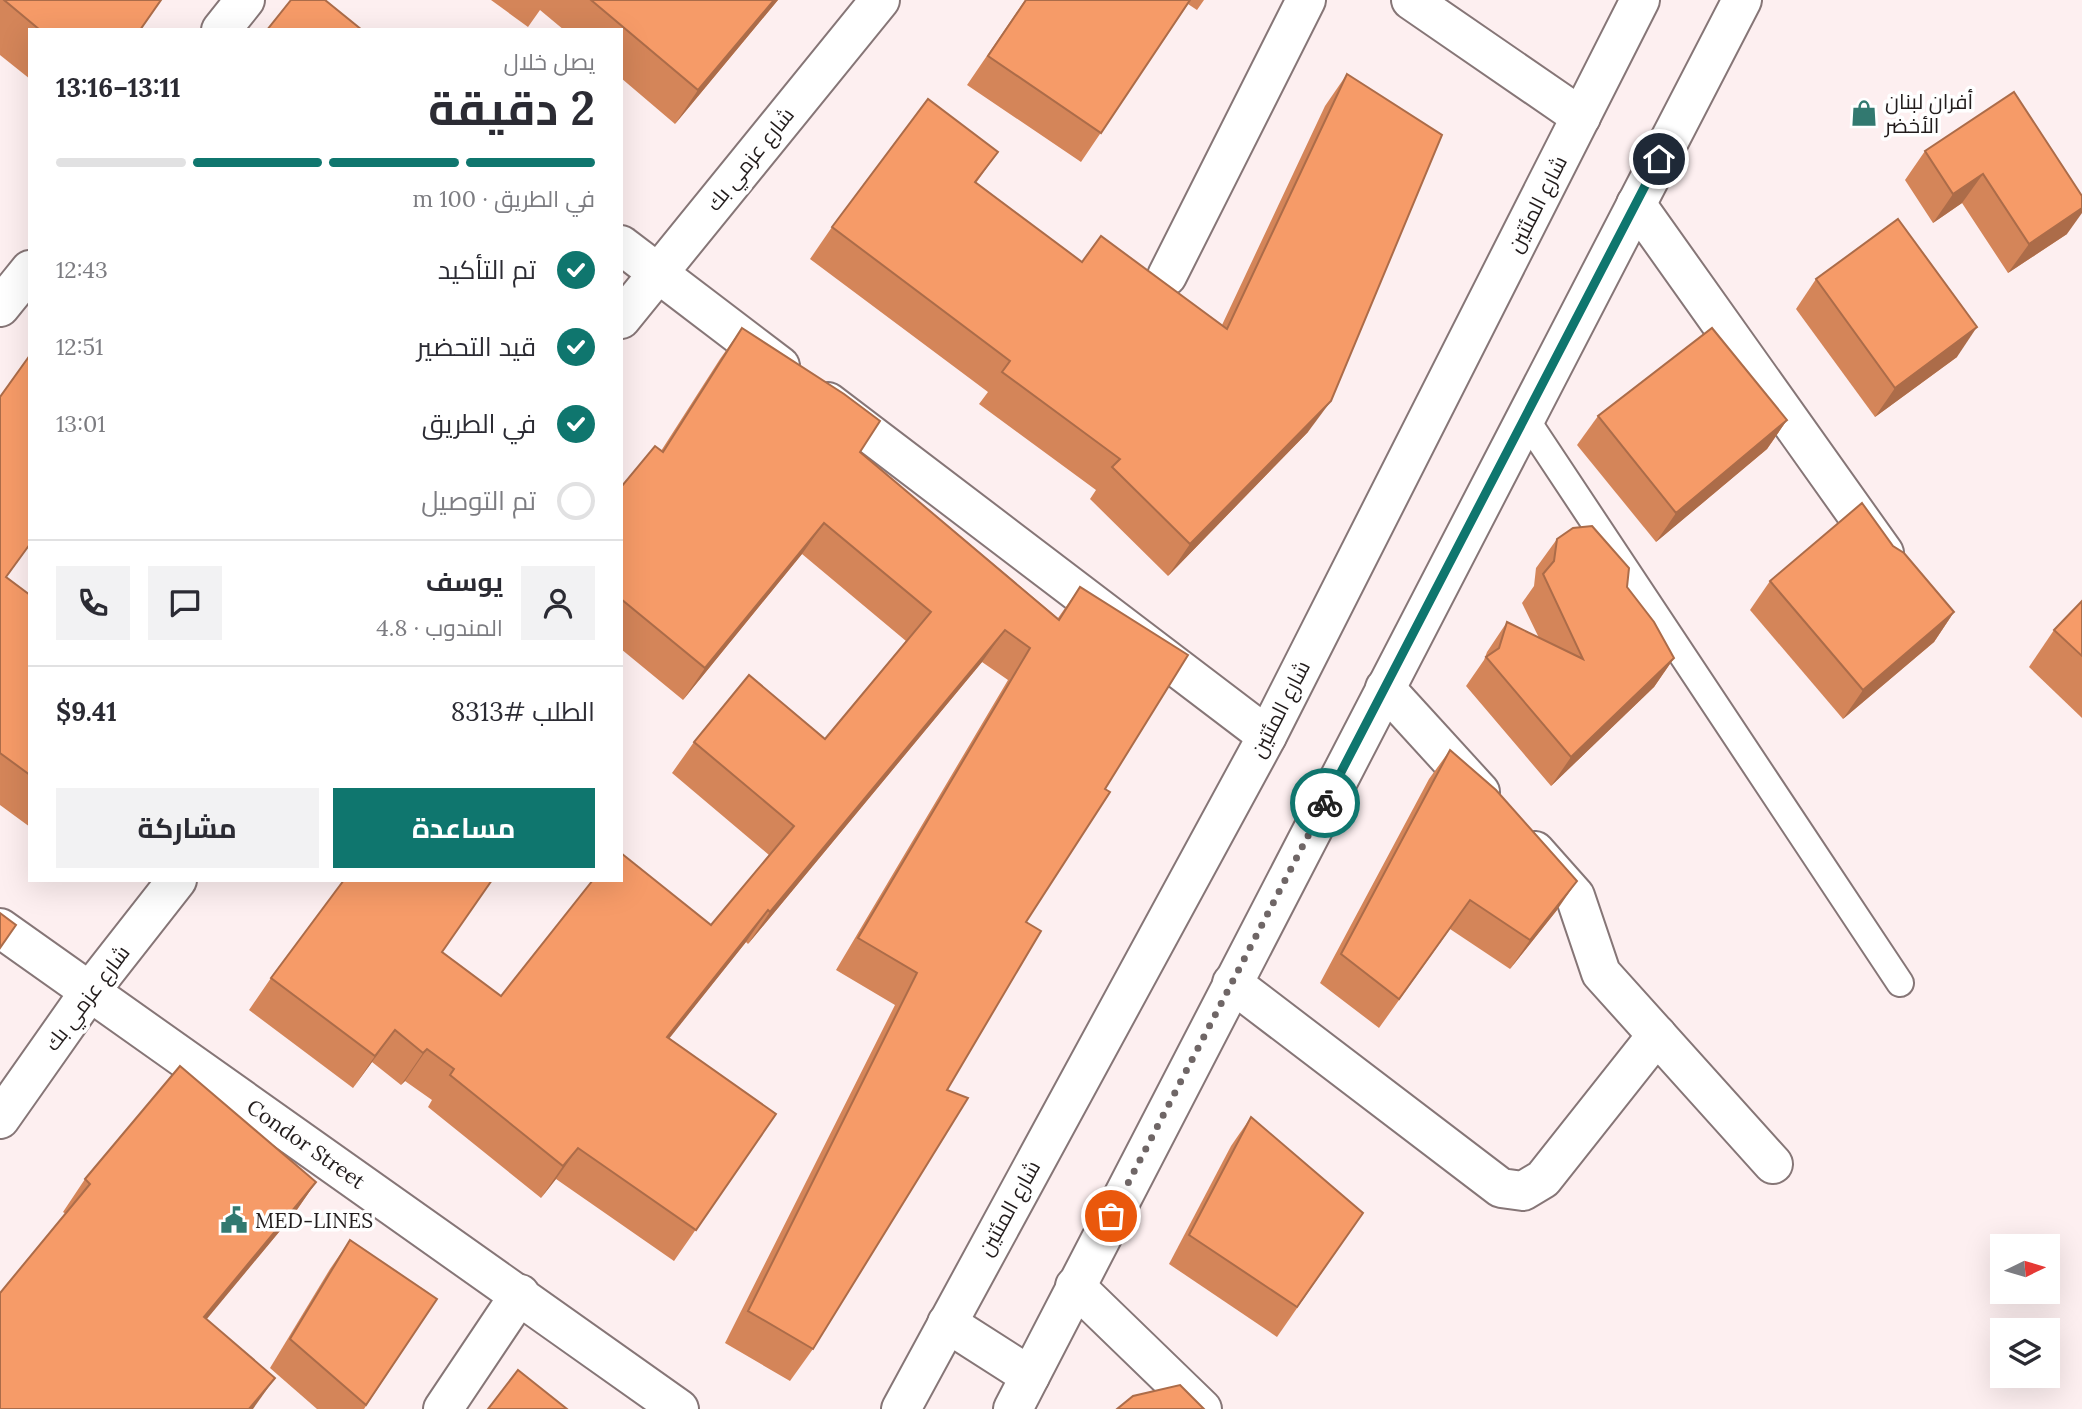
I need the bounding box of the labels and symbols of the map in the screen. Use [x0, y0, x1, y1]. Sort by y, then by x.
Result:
place label: أفران لبنان الأخضر [1884, 88, 1973, 139]
shop icon: أفران لبنان الأخضر [1849, 98, 1879, 128]
street label: شارع عزمي بك [700, 102, 802, 218]
pin [1629, 129, 1689, 189]
street label: شارع المئتين [1501, 151, 1574, 257]
street label: شارع المئتين [1244, 656, 1317, 762]
courier [1290, 768, 1360, 838]
street label: شارع عزمي بك [39, 940, 138, 1058]
street label: Condor Street [241, 1093, 371, 1195]
street label: شارع المئتين [972, 1156, 1047, 1261]
pin [1081, 1186, 1141, 1246]
public building icon: MED-LINES [219, 1205, 249, 1235]
place label: MED-LINES [255, 1207, 373, 1234]
north arrow [1990, 1234, 2060, 1304]

